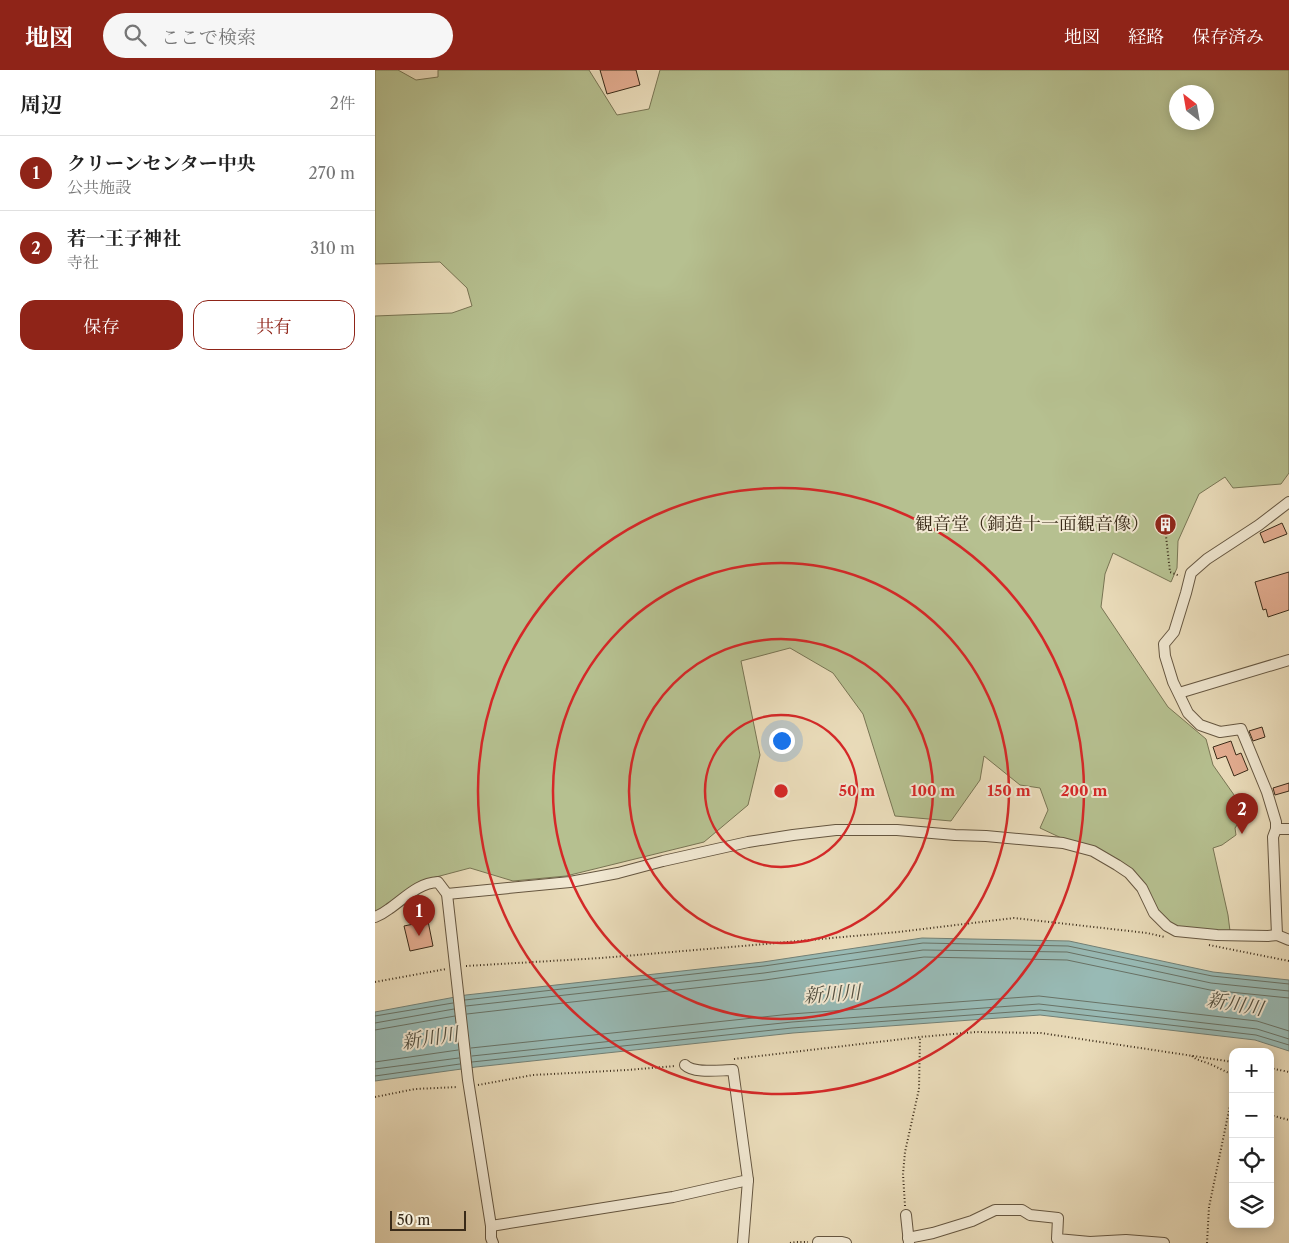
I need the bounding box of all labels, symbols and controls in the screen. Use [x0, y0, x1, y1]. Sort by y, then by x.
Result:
search box [103, 13, 453, 58]
icon: search [121, 21, 149, 49]
text: 地図 [25, 23, 73, 52]
text: ここで検索 [161, 26, 256, 49]
text: 地図 [1064, 26, 1100, 48]
text: 経路 [1128, 26, 1164, 48]
text: 保存済み [1192, 26, 1264, 48]
north arrow [1169, 85, 1214, 130]
text: 周辺 [20, 92, 62, 117]
text: 2件 [330, 93, 355, 113]
text: クリーンセンター中央 [67, 152, 256, 175]
text: 1 [32, 163, 40, 183]
text: 270 m [309, 163, 355, 183]
text: 公共施設 [67, 177, 131, 197]
text: 若一王子神社 [67, 227, 181, 250]
text: 2 [31, 238, 41, 258]
text: 310 m [310, 238, 355, 258]
text: 寺社 [67, 252, 99, 272]
button: 保存 [20, 300, 183, 350]
button: 共有 [193, 300, 355, 350]
building icon: 観音堂（銅造十一面観音像） [1153, 512, 1177, 536]
place label: 観音堂（銅造十一面観音像） [915, 513, 1149, 535]
your location [769, 728, 795, 754]
text: 50 m [839, 781, 875, 800]
text: 100 m [911, 781, 955, 800]
text: 150 m [987, 781, 1031, 800]
text: 200 m [1061, 781, 1107, 800]
centre of rings [772, 782, 790, 800]
pin: 2 [1226, 793, 1258, 834]
pin: 1 [403, 895, 435, 936]
water label: 新川川 [803, 980, 863, 1007]
water label: 新川川 [1205, 988, 1267, 1021]
water label: 新川川 [400, 1022, 462, 1054]
map controls [1229, 1048, 1274, 1228]
button: + [1229, 1048, 1274, 1093]
button: − [1229, 1093, 1274, 1138]
button: locate [1229, 1138, 1274, 1183]
button: layers [1229, 1183, 1274, 1228]
scale bar [390, 1208, 466, 1231]
text: 50 m [397, 1211, 430, 1229]

